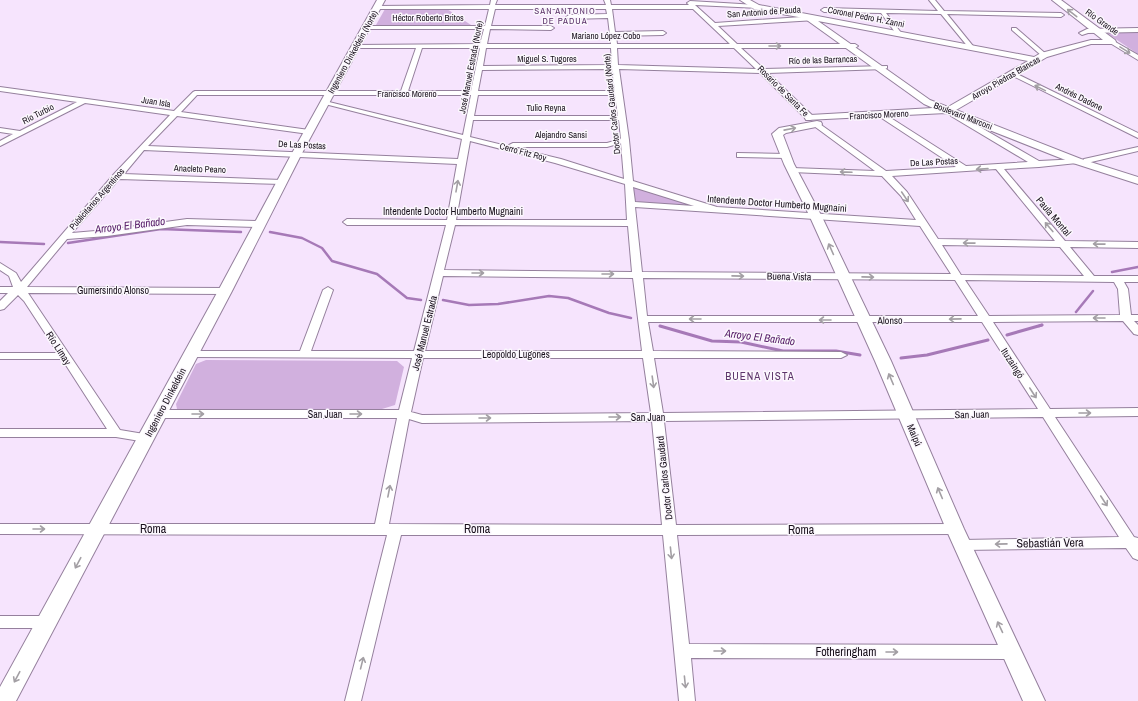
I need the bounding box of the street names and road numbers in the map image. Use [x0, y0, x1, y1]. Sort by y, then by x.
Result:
street label: San Antonio de Pauda [727, 3, 801, 21]
street label: Coronel Pedro H. Zanni [827, 4, 905, 30]
street label: Río Grande [1083, 6, 1121, 38]
street label: Ingeniero Dinkeldein (Norte) [325, 8, 381, 96]
street label: Héctor Roberto Britos [392, 12, 464, 24]
street label: José Manuel Estrada (Norte) [456, 19, 486, 114]
street label: Mariano López Cobo [572, 30, 640, 42]
street label: Miguel S. Tugores [517, 53, 577, 65]
street label: Doctor Carlos Gaudard (Norte) [601, 53, 623, 155]
street label: Río de las Barrancas [788, 53, 858, 67]
street label: Arroyo Piedras Blancas [969, 53, 1043, 103]
street label: Rosario de Santa Fe [755, 63, 811, 119]
street label: Andrés Dadone [1052, 80, 1105, 114]
street label: Francisco Moreno [377, 88, 437, 100]
street label: Juan Isla [140, 94, 172, 110]
street label: Boulevard Marconi [932, 99, 994, 133]
street label: Río Turbio [20, 101, 56, 127]
street label: Tulio Reyna [526, 102, 566, 114]
street label: Francisco Moreno [849, 107, 909, 123]
street label: Alejandro Sansi [534, 129, 587, 141]
street label: De Las Postas [278, 138, 327, 152]
street label: Cerro Fitz Roy [498, 140, 548, 164]
street label: De Las Postas [910, 155, 959, 169]
street label: Anacleto Peano [173, 162, 226, 176]
street label: Publicitarios Argentinos [67, 165, 127, 233]
street label: Intendente Doctor Humberto Mugnaini [707, 192, 847, 215]
street label: Paula Montal [1033, 194, 1074, 239]
street label: Intendente Doctor Humberto Mugnaini [383, 205, 523, 218]
street label: Buena Vista [767, 270, 812, 283]
street label: Gumersindo Alonso [77, 284, 149, 297]
street label: José Manuel Estrada [409, 294, 440, 372]
street label: Alonso [876, 314, 903, 327]
street label: Río Limay [43, 329, 75, 368]
street label: Ituzaingó [998, 346, 1027, 381]
street label: Leopoldo Lugones [482, 348, 550, 361]
street label: Ingeniero Dinkeldein [142, 366, 189, 439]
street label: San Juan [308, 408, 342, 421]
street label: San Juan [955, 408, 989, 421]
street label: San Juan [631, 411, 665, 424]
street label: Maipú [904, 422, 925, 448]
street label: Doctor Carlos Gaudard [654, 435, 675, 521]
street label: Roma [140, 521, 167, 537]
street label: Roma [464, 521, 491, 537]
street label: Roma [788, 522, 815, 538]
street label: Sebastián Vera [1016, 534, 1084, 552]
street label: Fotheringham [816, 644, 876, 660]

